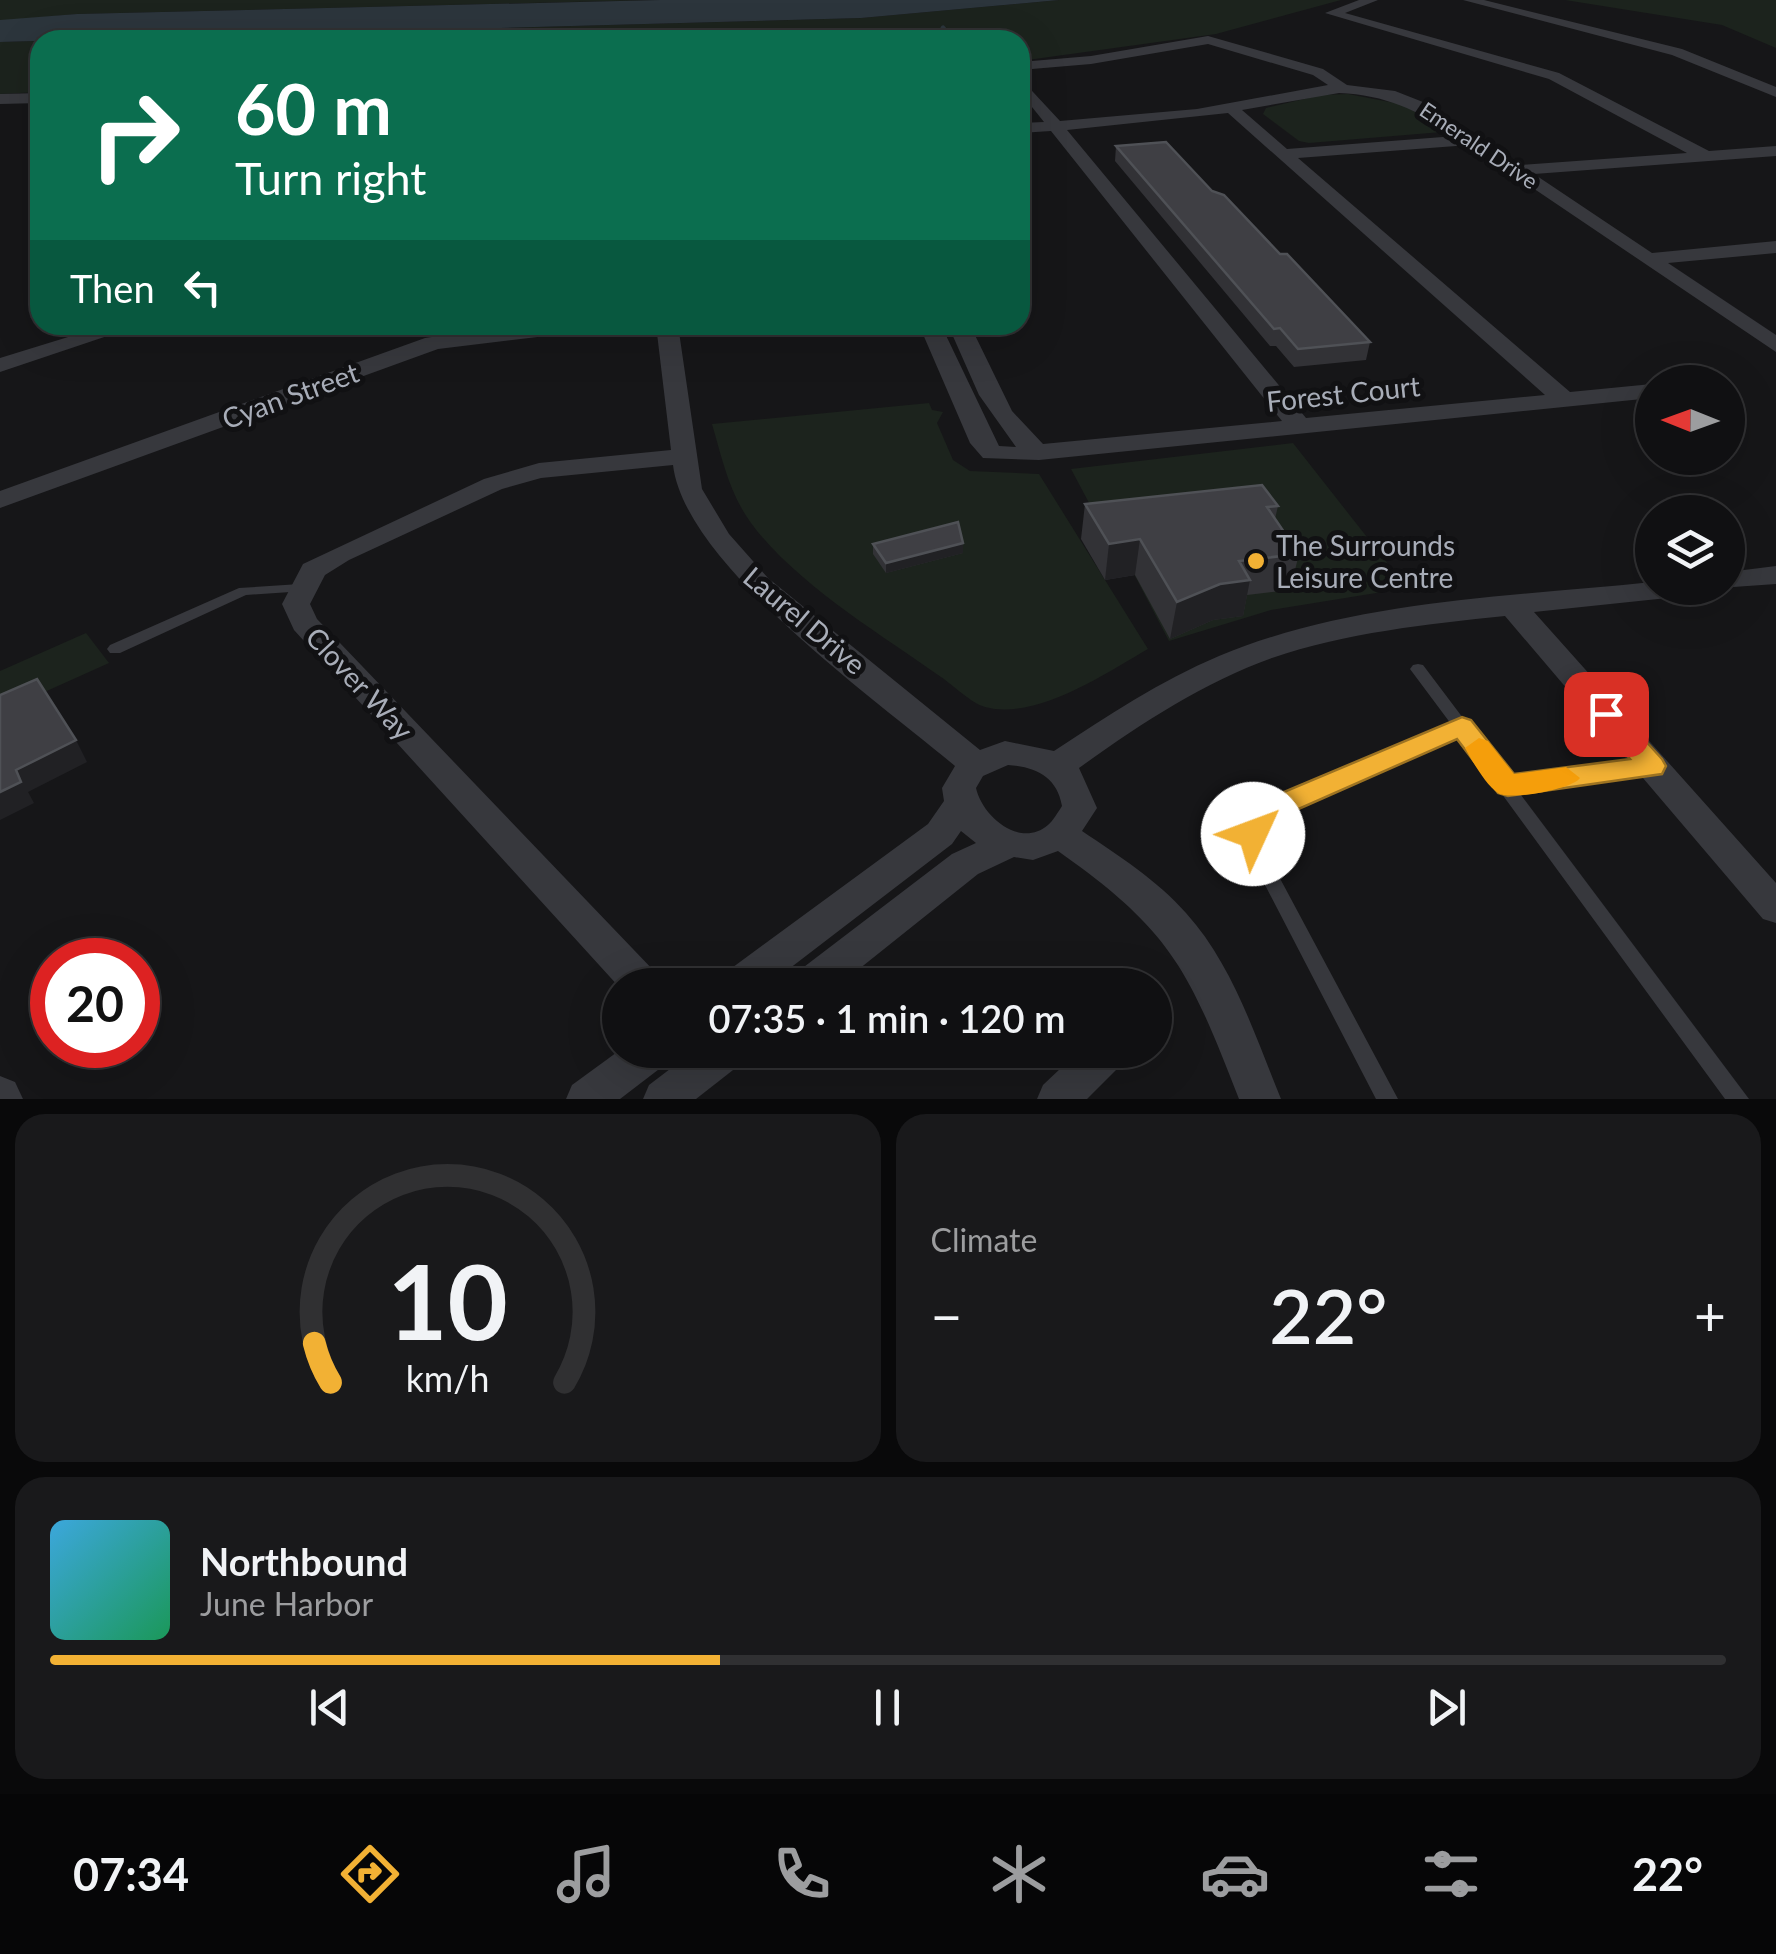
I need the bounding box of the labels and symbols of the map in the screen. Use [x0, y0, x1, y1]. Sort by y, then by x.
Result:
street label: Emerald Drive [1415, 96, 1543, 194]
street label: Cyan Street [217, 355, 363, 435]
north arrow [1635, 365, 1745, 475]
street label: Forest Court [1264, 368, 1422, 418]
place label: The Surrounds Leisure Centre [1276, 528, 1455, 594]
marker: The Surrounds Leisure Centre [1245, 550, 1267, 572]
street label: Laurel Drive [737, 559, 873, 681]
street label: Clover Way [299, 620, 421, 747]
pin [1564, 672, 1649, 757]
position arrow [1201, 782, 1305, 886]
speed limit sign: 20 [30, 938, 160, 1068]

